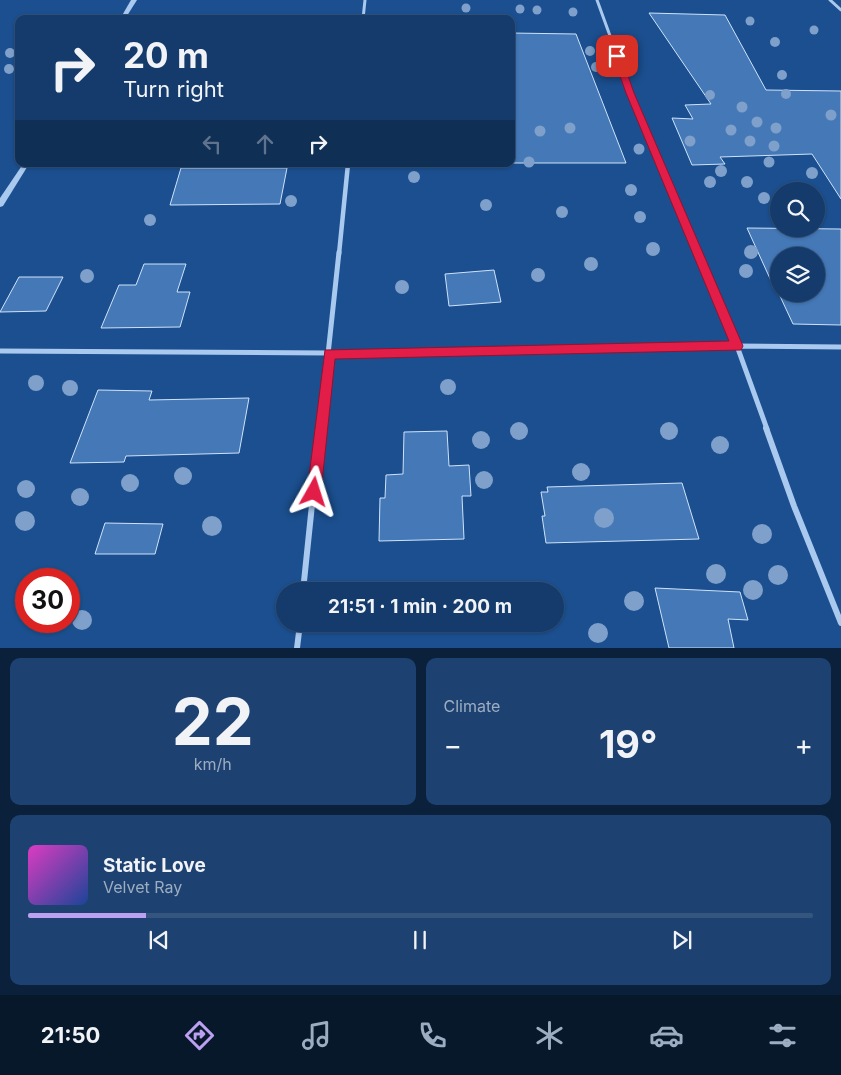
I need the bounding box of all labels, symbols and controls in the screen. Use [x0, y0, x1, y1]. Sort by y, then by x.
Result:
text: 20 m [123, 34, 209, 76]
icon: right [40, 35, 105, 100]
pin [596, 35, 638, 77]
icon: arrive [603, 42, 631, 70]
text: Turn right [123, 76, 224, 102]
icon: left [198, 130, 226, 158]
icon: ahead [251, 130, 279, 158]
icon: right [304, 130, 332, 158]
map controls [770, 182, 825, 302]
button: search [770, 182, 825, 237]
button: layers [770, 247, 825, 302]
position arrow [287, 465, 339, 517]
speed limit sign: 30 [15, 568, 80, 633]
text: 21:51 · 1 min · 200 m [328, 595, 512, 618]
text: 22 [172, 682, 254, 761]
text: Climate [444, 696, 500, 716]
text: 19° [599, 721, 658, 767]
text: − [444, 728, 462, 762]
text: + [794, 728, 813, 762]
text: km/h [194, 754, 232, 774]
text: Static Love [103, 854, 206, 877]
text: Velvet Ray [103, 877, 182, 897]
icon: previous [145, 926, 173, 954]
icon: pause [406, 926, 434, 954]
icon: next [668, 926, 696, 954]
icon: directions [182, 1018, 217, 1053]
icon: music [299, 1018, 334, 1053]
icon: phone [415, 1018, 450, 1053]
icon: climate [532, 1018, 567, 1053]
icon: car [649, 1018, 684, 1053]
icon: filters [765, 1018, 800, 1053]
text: 21:50 [41, 1022, 100, 1048]

